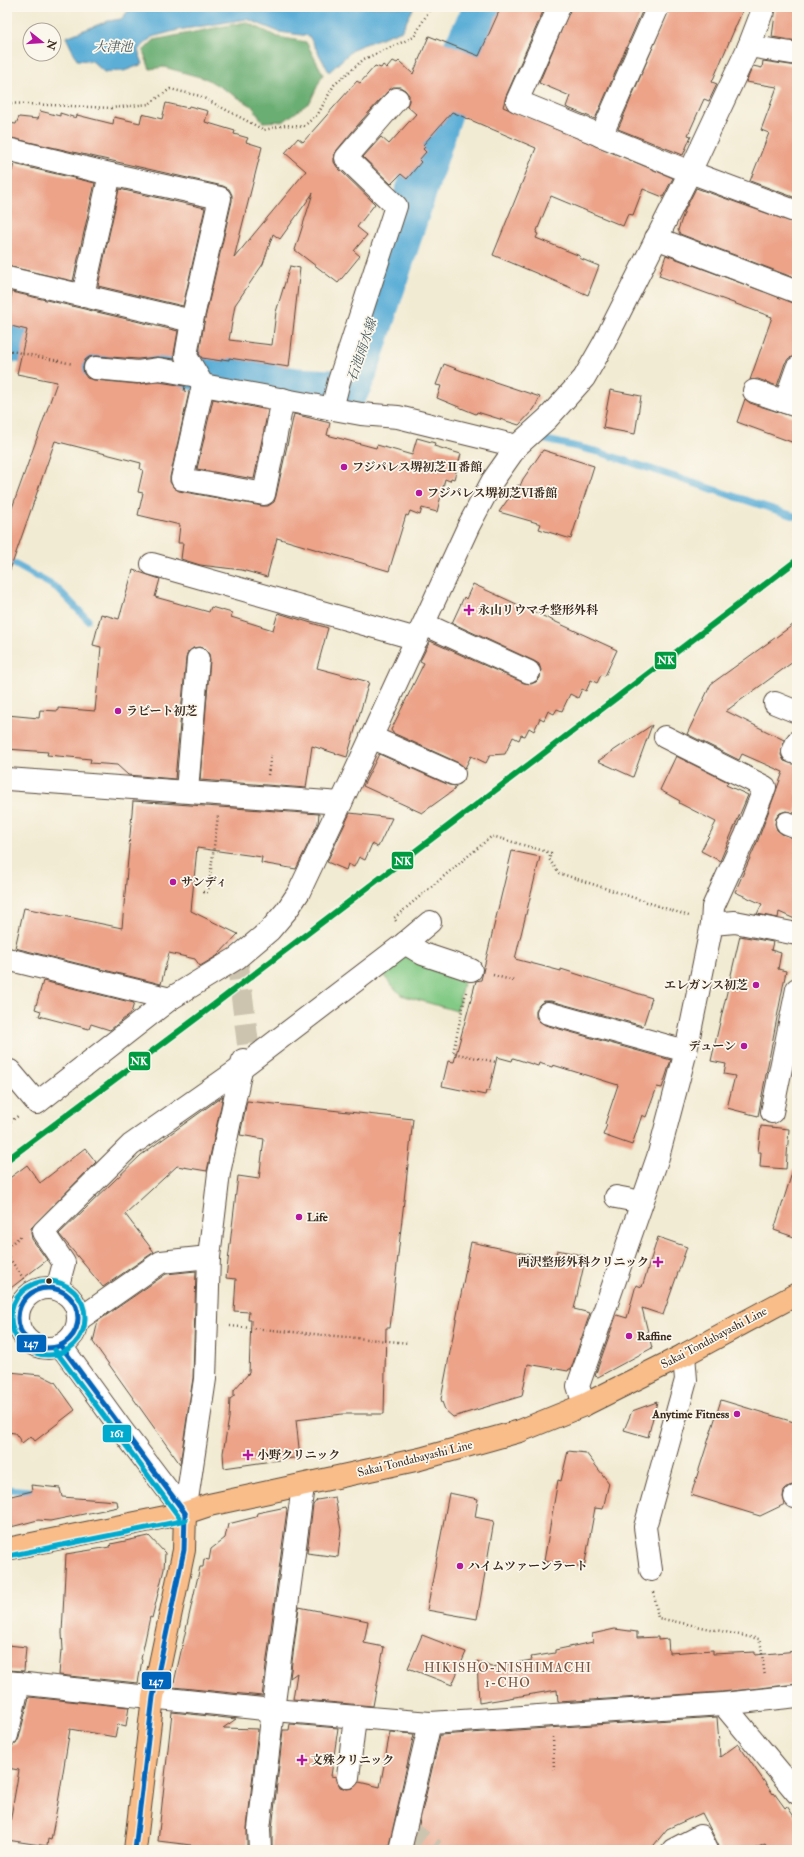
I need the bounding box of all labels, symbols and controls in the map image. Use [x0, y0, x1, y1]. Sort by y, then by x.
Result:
north arrow [22, 22, 62, 62]
text: N [43, 37, 59, 52]
water label: 大津池 [93, 39, 134, 55]
water label: 石池雨水線 [344, 315, 381, 383]
place label: フジパレス堺初芝Ⅱ番館 [352, 460, 482, 475]
marker: フジパレス堺初芝Ⅱ番館 [339, 462, 349, 472]
place label: フジパレス堺初芝Ⅵ番館 [427, 486, 557, 501]
marker: フジパレス堺初芝Ⅵ番館 [414, 488, 424, 498]
place label: 永山リウマチ整形外科 [478, 603, 599, 618]
marker: 永山リウマチ整形外科 [463, 604, 475, 616]
line badge: NK [654, 651, 677, 670]
text: NK [656, 654, 676, 667]
place label: ラピート初芝 [126, 704, 198, 719]
marker: ラピート初芝 [113, 706, 123, 716]
line badge: NK [391, 851, 414, 870]
text: NK [393, 855, 413, 868]
place label: サンディ [181, 875, 227, 890]
marker: サンディ [168, 877, 178, 887]
place label: エレガンス初芝 [664, 978, 748, 993]
marker: エレガンス初芝 [751, 980, 761, 990]
place label: デューン [689, 1039, 736, 1054]
marker: デューン [739, 1041, 749, 1051]
line badge: NK [128, 1051, 151, 1071]
text: NK [129, 1055, 149, 1068]
place label: Life [307, 1210, 329, 1225]
marker: Life [294, 1212, 304, 1222]
place label: 西沢整形外科クリニック [518, 1255, 649, 1270]
marker: 西沢整形外科クリニック [652, 1256, 664, 1268]
unlabelled marker [44, 1276, 54, 1286]
street label: Sakai Tondabayashi Line [658, 1304, 770, 1372]
place label: Raffine [637, 1329, 672, 1344]
marker: Raffine [624, 1331, 634, 1341]
line badge: 147 [16, 1334, 47, 1353]
text: 147 [24, 1337, 39, 1351]
place label: Anytime Fitness [651, 1407, 729, 1422]
marker: Anytime Fitness [732, 1409, 742, 1419]
line badge: 161 [102, 1424, 132, 1443]
text: 161 [110, 1427, 124, 1440]
street label: Sakai Tondabayashi Line [356, 1437, 474, 1481]
place label: 小野クリニック [257, 1448, 340, 1463]
marker: 小野クリニック [242, 1449, 254, 1461]
place label: ハイムツァーンラート [468, 1559, 588, 1574]
marker: ハイムツァーンラート [455, 1561, 465, 1571]
district label: HIKISHO-NISHIMACHI 1-CHO [424, 1660, 592, 1691]
line badge: 147 [141, 1671, 172, 1690]
text: 147 [149, 1675, 164, 1689]
place label: 文殊クリニック [311, 1753, 394, 1768]
marker: 文殊クリニック [296, 1754, 308, 1766]

